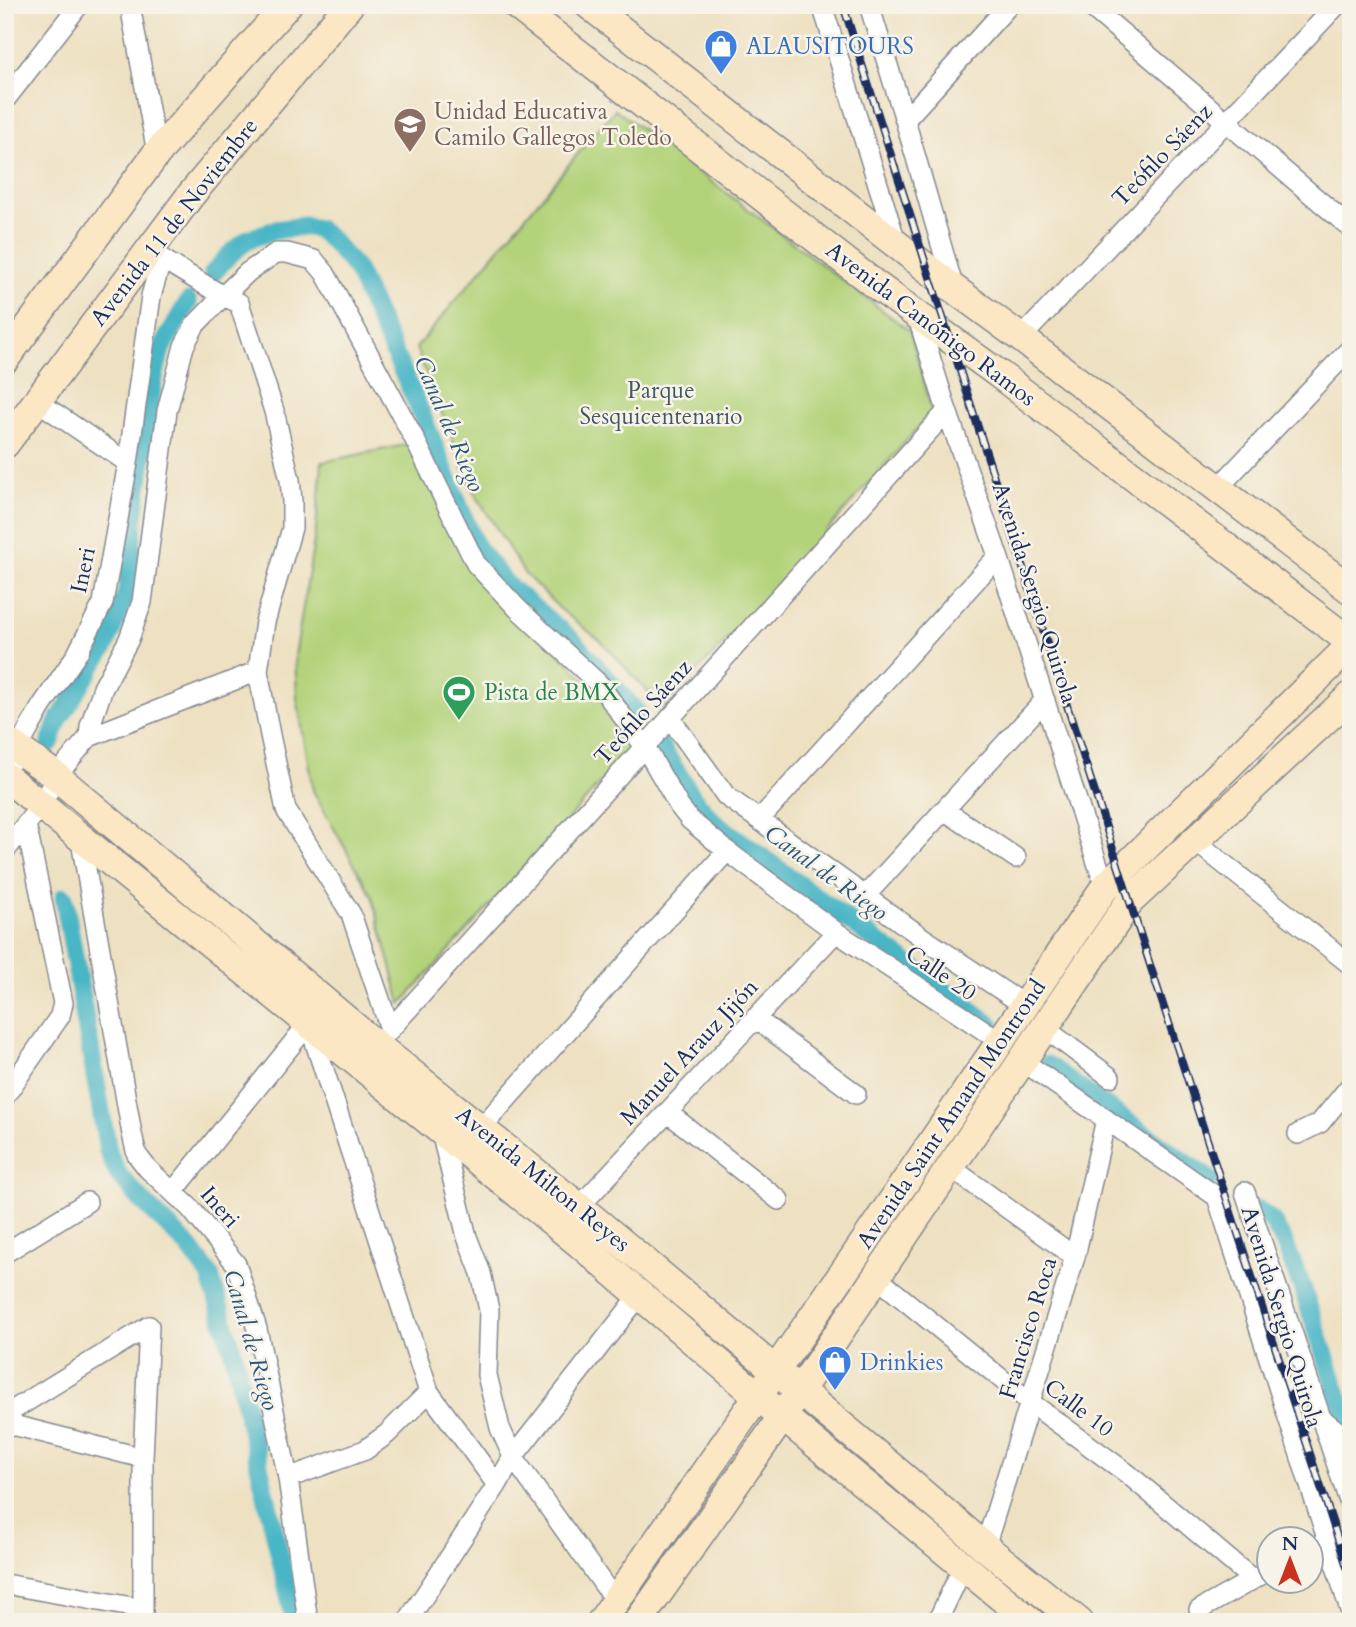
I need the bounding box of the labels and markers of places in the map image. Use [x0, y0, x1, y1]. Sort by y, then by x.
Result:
shop icon: ALAUSITOURS [702, 27, 740, 76]
place label: ALAUSITOURS [746, 31, 914, 62]
place label: Unidad Educativa Camilo Gallegos Toledo [434, 96, 672, 153]
school or university icon: Unidad Educativa Camilo Gallegos Toledo [391, 105, 429, 154]
sports icon: Pista de BMX [440, 673, 478, 722]
place label: Pista de BMX [484, 677, 620, 708]
shop icon: Drinkies [816, 1343, 854, 1392]
place label: Drinkies [860, 1347, 944, 1378]

